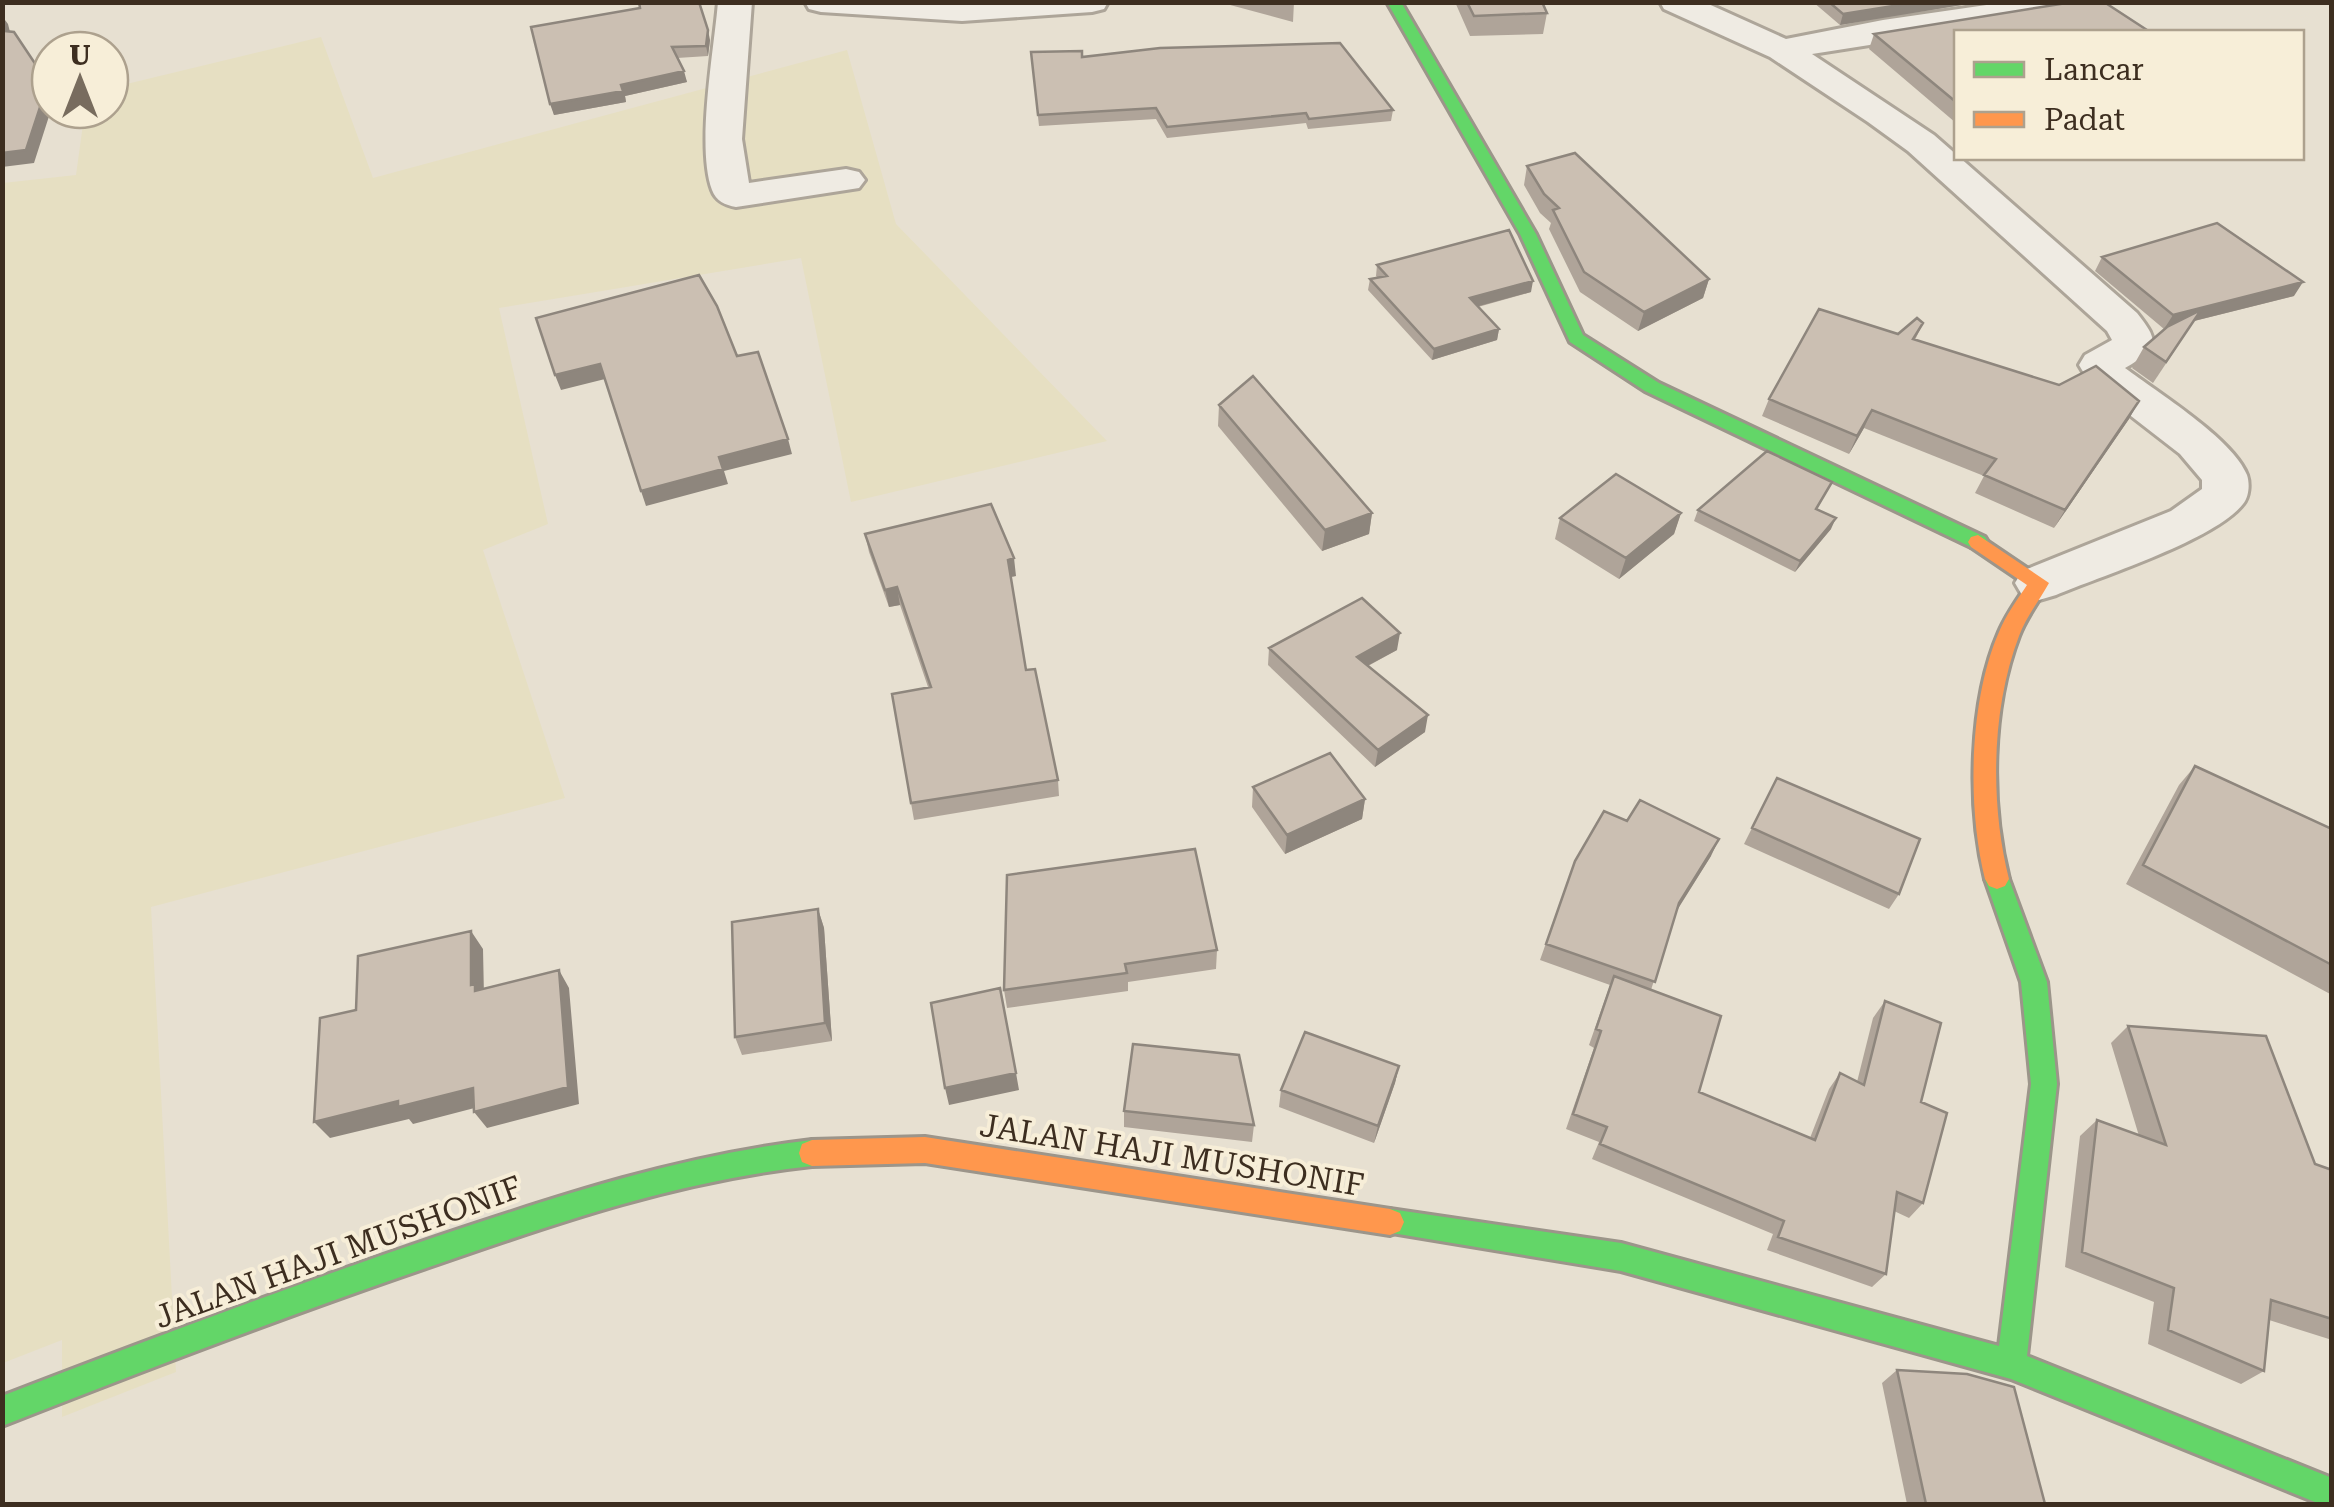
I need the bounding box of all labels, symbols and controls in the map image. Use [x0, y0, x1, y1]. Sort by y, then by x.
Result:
north arrow [30, 30, 130, 130]
legend [1954, 30, 2304, 160]
text: U [69, 39, 91, 72]
text: Lancar [2044, 52, 2144, 87]
text: Padat [2044, 102, 2125, 137]
street label: JALAN HAJI MUSHONIF [977, 1106, 1367, 1204]
street label: JALAN HAJI MUSHONIF [149, 1168, 527, 1336]

